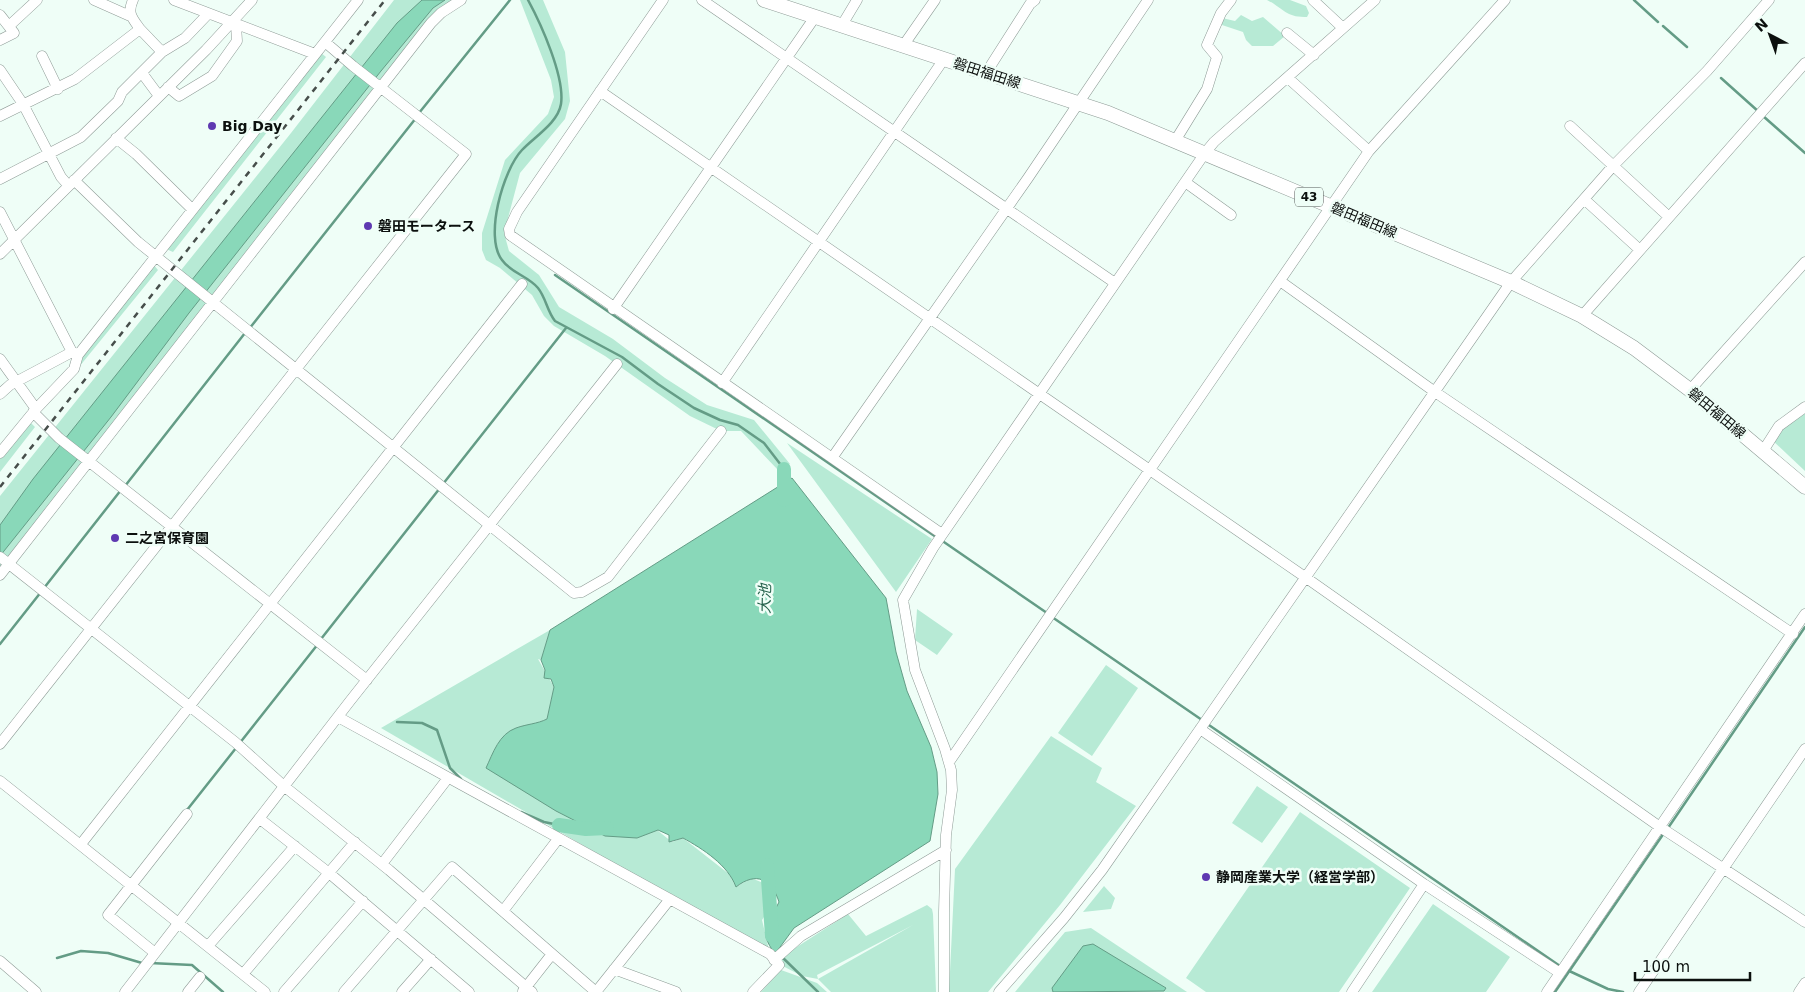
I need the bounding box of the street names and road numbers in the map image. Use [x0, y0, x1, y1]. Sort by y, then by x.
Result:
street label: 磐田福田線 [951, 55, 1023, 91]
road number: 43 [1295, 188, 1323, 206]
street label: 磐田福田線 [1329, 199, 1399, 241]
street label: 磐田福田線 [1685, 384, 1749, 442]

